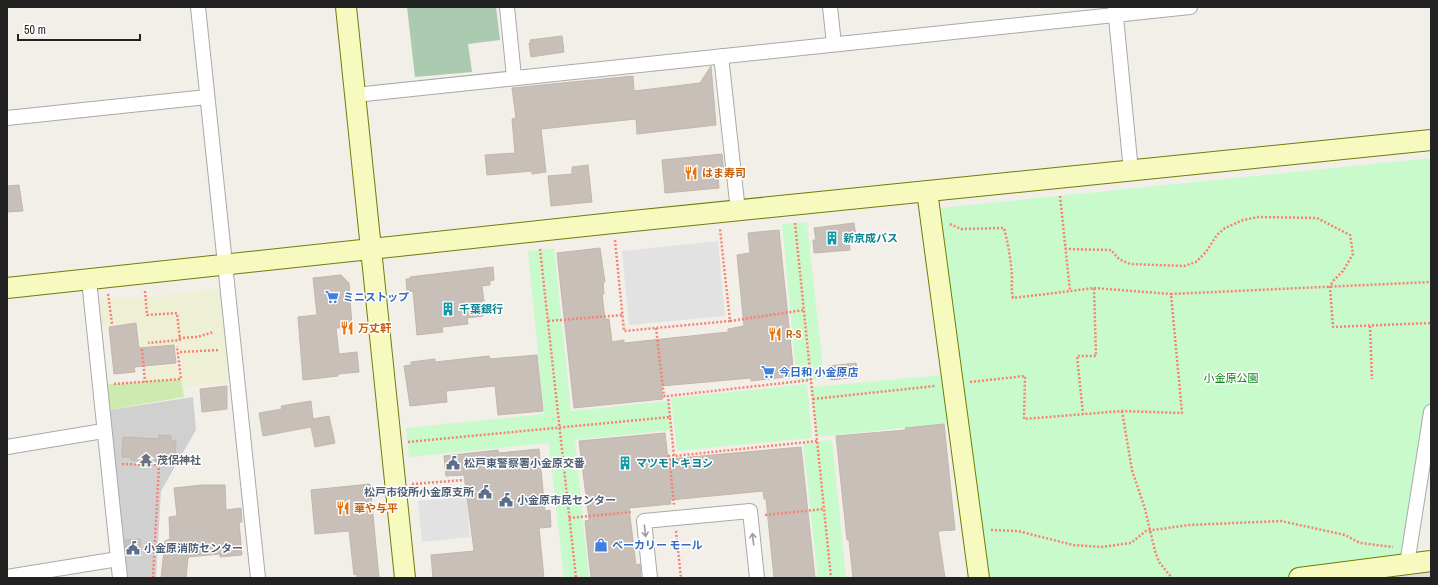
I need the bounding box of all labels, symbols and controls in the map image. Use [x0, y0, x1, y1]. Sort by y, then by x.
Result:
scale bar [18, 16, 140, 42]
text: 50 m [24, 22, 46, 38]
restaurant icon: はま寿司 [683, 165, 699, 181]
place label: はま寿司 [702, 166, 746, 180]
building icon: 新京成バス [824, 230, 840, 246]
place label: 新京成バス [843, 231, 898, 245]
supermarket icon: ミニストップ [324, 289, 340, 305]
place label: ミニストップ [343, 290, 409, 304]
building icon: 千葉銀行 [440, 301, 456, 317]
place label: 千葉銀行 [459, 302, 503, 316]
restaurant icon: 万丈軒 [339, 320, 355, 336]
place label: 万丈軒 [358, 321, 391, 335]
restaurant icon: R-S [767, 326, 783, 342]
place label: R-S [786, 327, 802, 341]
supermarket icon: 今日和 小金原店 [760, 364, 776, 380]
place label: 今日和 小金原店 [779, 365, 859, 379]
park label: 小金原公園 [1204, 371, 1259, 385]
temple icon: 茂侶神社 [138, 452, 154, 468]
place label: 茂侶神社 [157, 453, 201, 467]
public building icon: 松戸東警察署小金原交番 [445, 455, 461, 471]
building icon: マツモトキヨシ [617, 455, 633, 471]
place label: 松戸東警察署小金原交番 [464, 456, 585, 470]
place label: マツモトキヨシ [636, 456, 713, 470]
public building icon: 松戸市役所小金原支所 [477, 484, 493, 500]
place label: 松戸市役所小金原支所 [364, 485, 474, 499]
public building icon: 小金原市民センター [498, 492, 514, 508]
place label: 小金原市民センター [517, 493, 616, 507]
restaurant icon: 華や与平 [335, 500, 351, 516]
place label: 華や与平 [354, 501, 398, 515]
one-way arrow [641, 524, 648, 537]
one-way arrow [749, 533, 757, 546]
shop icon: ベーカリー モール [593, 537, 609, 553]
place label: ベーカリー モール [612, 538, 703, 552]
public building icon: 小金原消防センター [125, 540, 141, 556]
place label: 小金原消防センター [144, 541, 243, 555]

